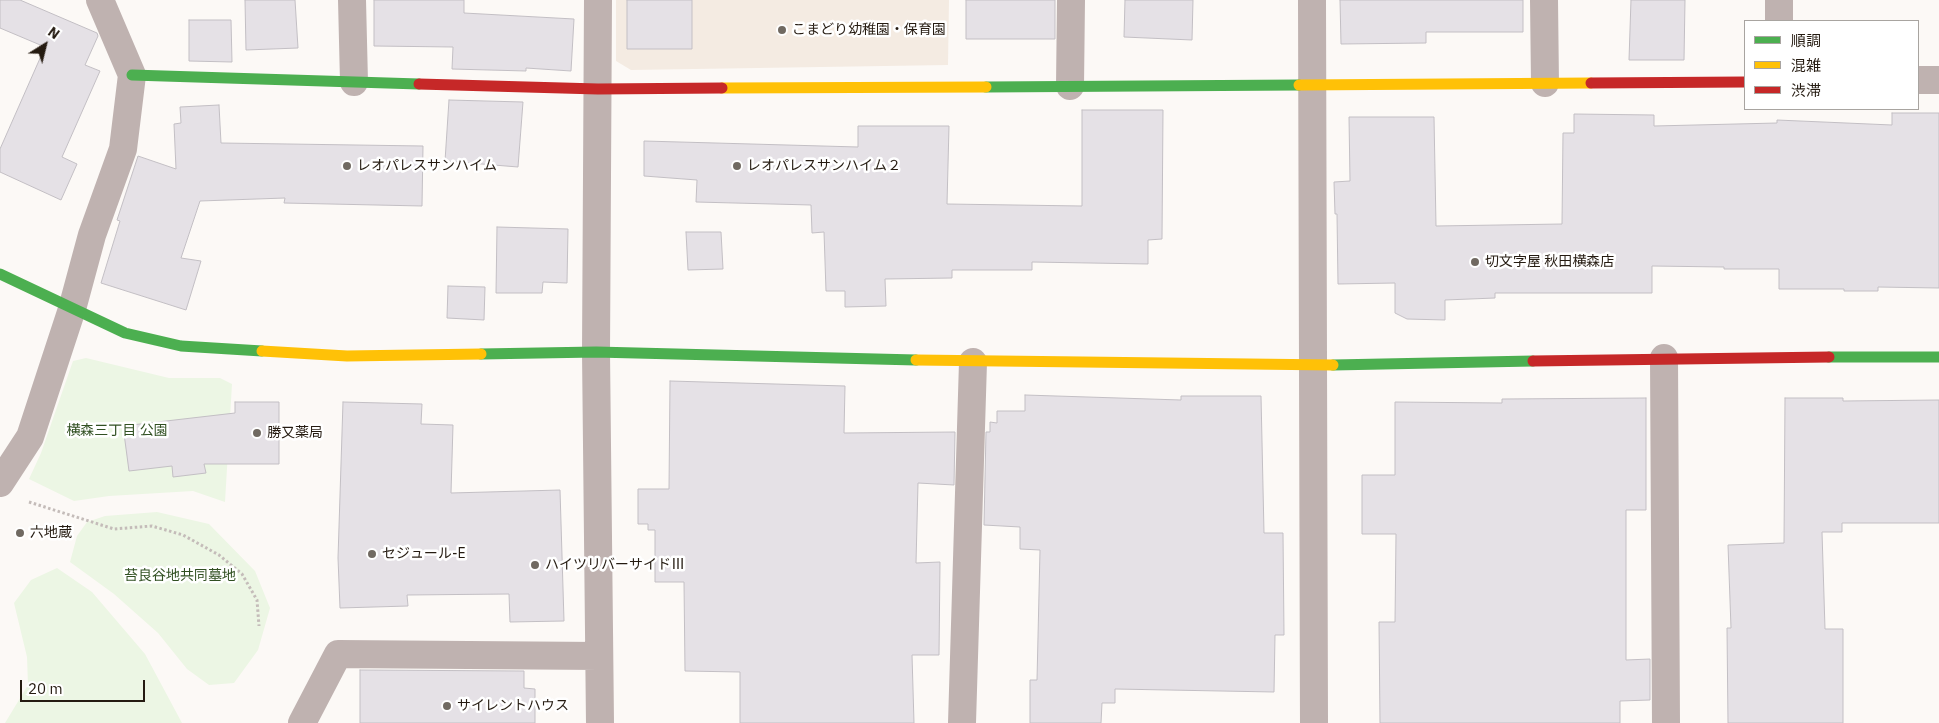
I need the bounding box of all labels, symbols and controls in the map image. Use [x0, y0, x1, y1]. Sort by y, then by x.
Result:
north arrow [20, 20, 70, 70]
legend [1744, 20, 1919, 110]
place label: こまどり幼稚園・保育園 [792, 22, 946, 38]
text: N [44, 23, 63, 43]
marker: こまどり幼稚園・保育園 [776, 24, 788, 36]
text: 順調 [1791, 31, 1821, 50]
text: 混雑 [1791, 56, 1821, 75]
text: 渋滞 [1791, 81, 1821, 100]
place label: レオパレスサンハイム [357, 158, 497, 174]
place label: レオパレスサンハイム２ [747, 158, 901, 174]
marker: レオパレスサンハイム [341, 160, 353, 172]
marker: レオパレスサンハイム２ [731, 160, 743, 172]
place label: 切文字屋 秋田横森店 [1485, 254, 1614, 270]
marker: 切文字屋 秋田横森店 [1469, 256, 1481, 268]
park label: 横森三丁目 公園 [66, 423, 168, 439]
place label: 勝又薬局 [267, 425, 323, 441]
marker: 勝又薬局 [251, 427, 263, 439]
place label: 六地蔵 [30, 525, 72, 541]
marker: 六地蔵 [14, 527, 26, 539]
place label: セジュール-E [382, 546, 466, 562]
marker: セジュール-E [366, 548, 378, 560]
place label: ハイツリバーサイドⅢ [545, 557, 685, 573]
marker: ハイツリバーサイドⅢ [529, 559, 541, 571]
park label: 苔良谷地共同墓地 [124, 568, 236, 584]
scale bar [22, 670, 148, 702]
text: 20 m [28, 679, 63, 698]
place label: サイレントハウス [457, 698, 569, 714]
marker: サイレントハウス [441, 700, 453, 712]

